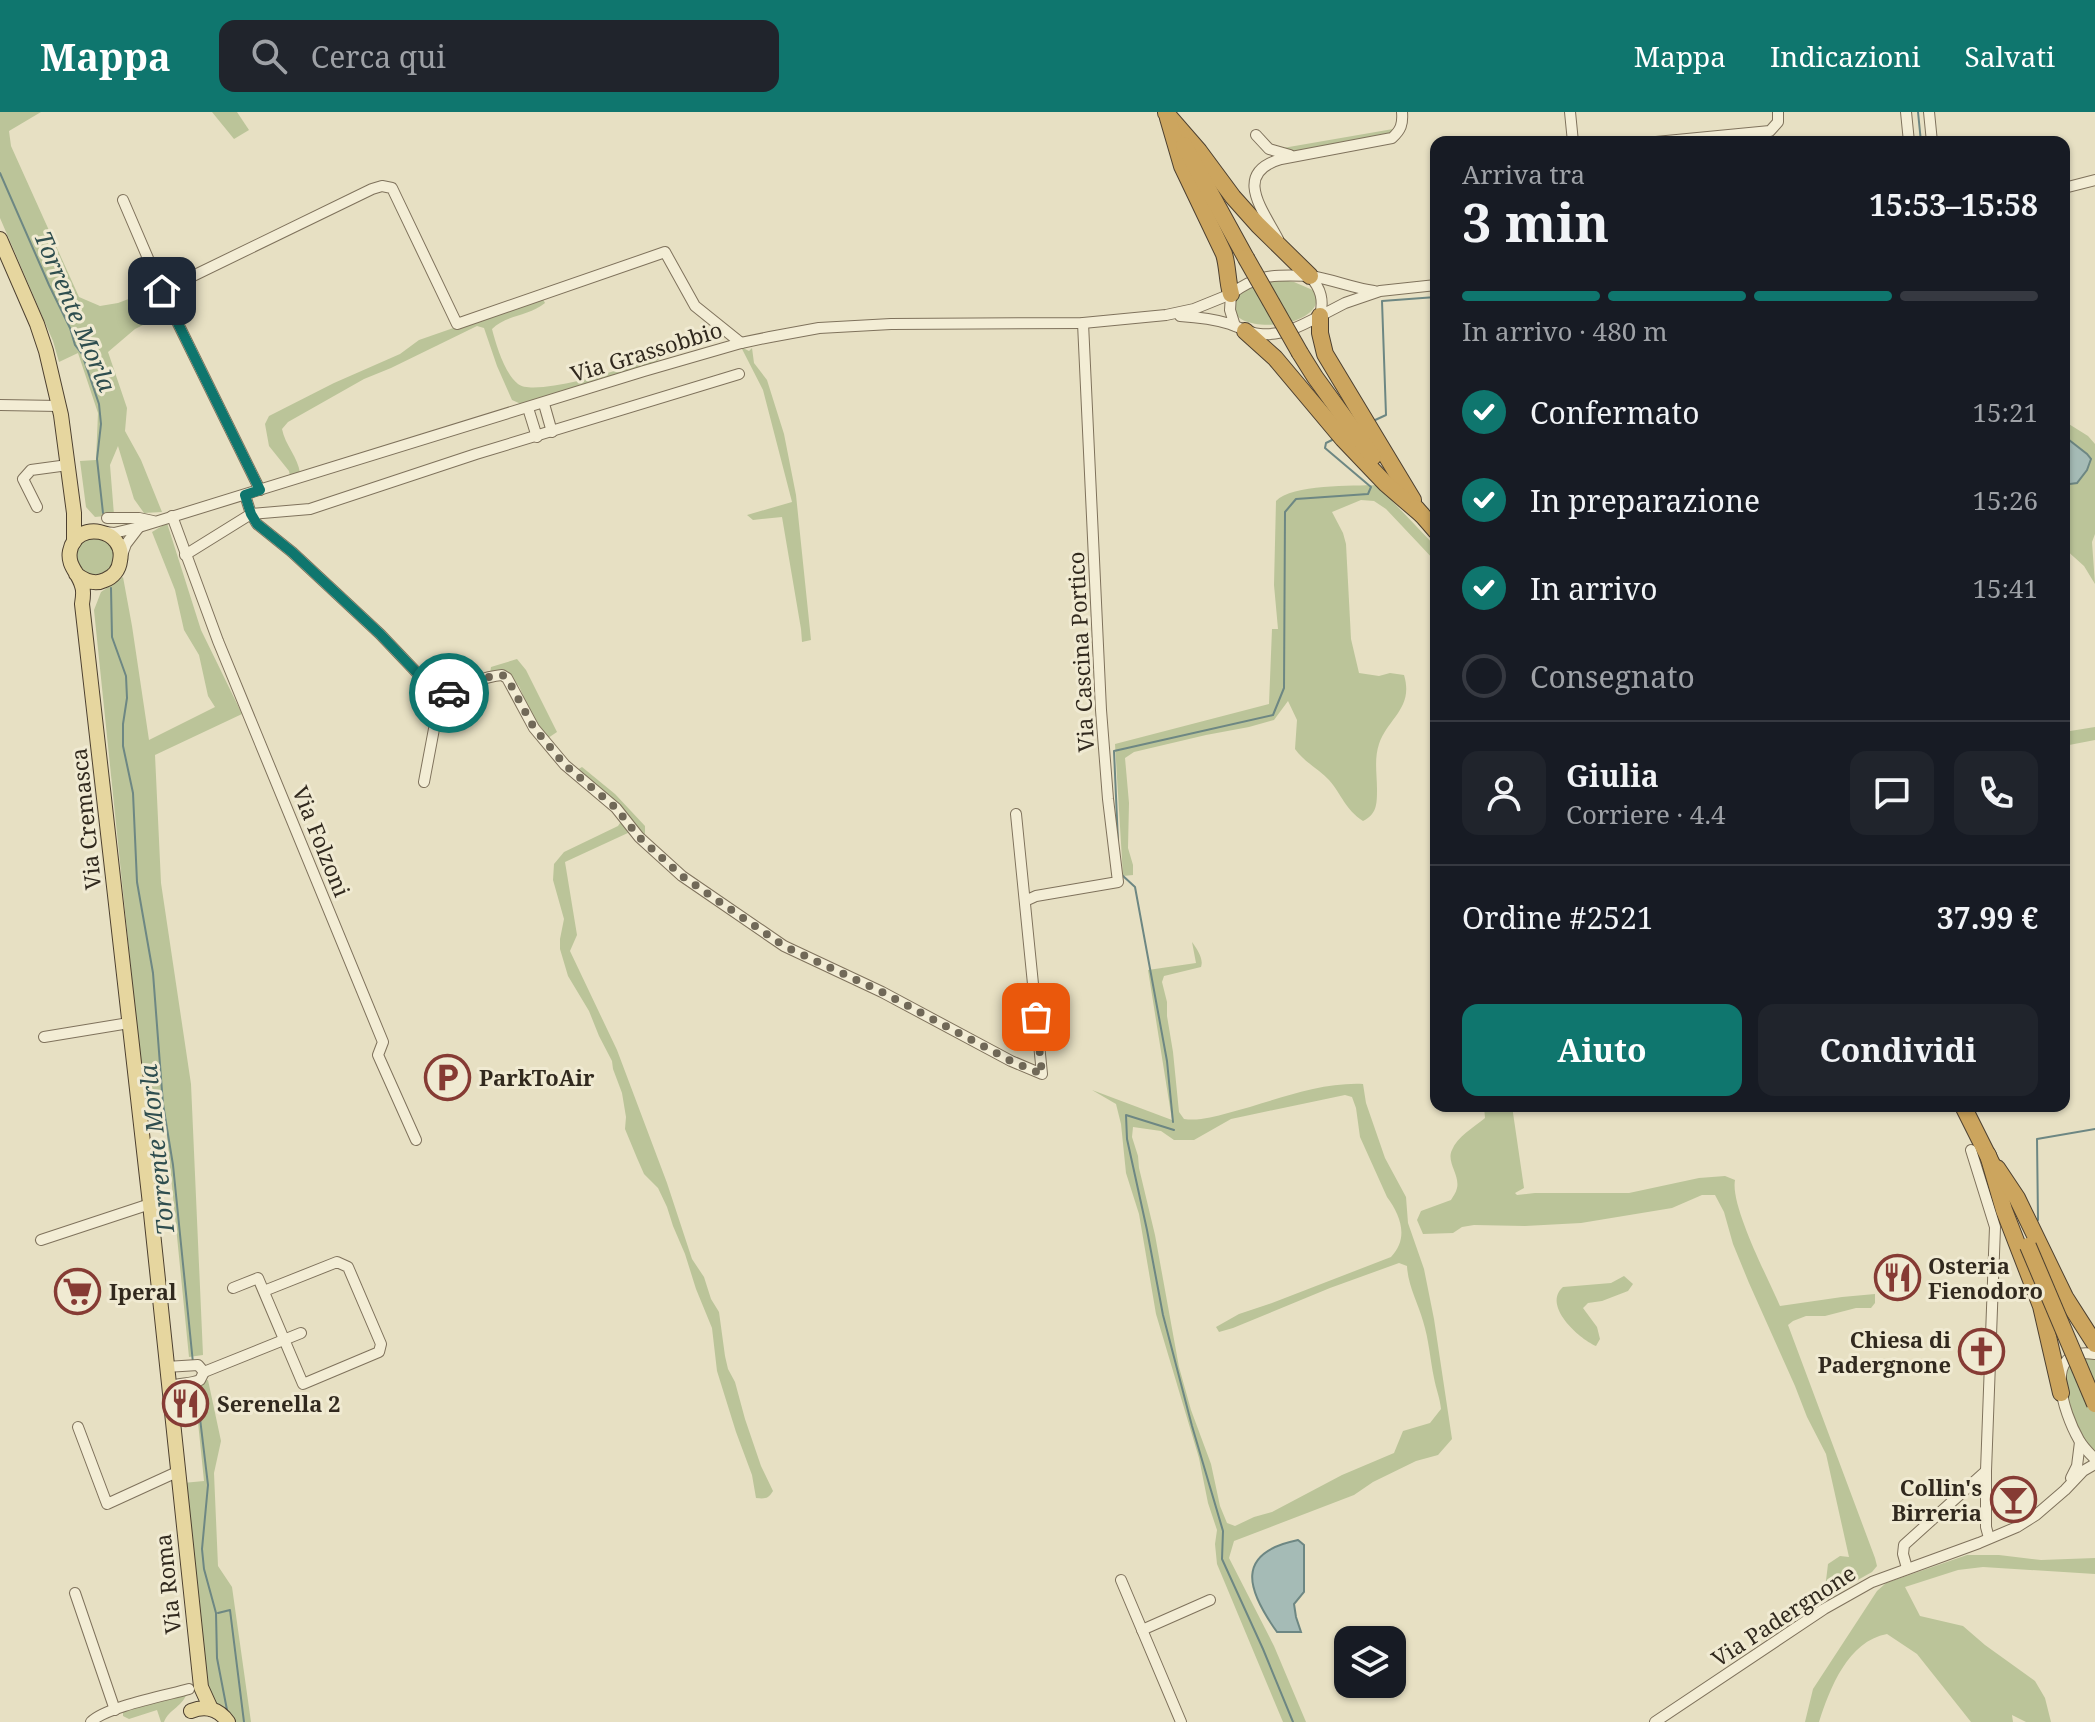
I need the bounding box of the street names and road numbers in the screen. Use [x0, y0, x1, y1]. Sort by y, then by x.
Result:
street label: Via Grassobbio [566, 314, 726, 388]
street label: Via Cascina Portico [1060, 551, 1100, 753]
street label: Via Cremasca [63, 747, 107, 891]
street label: Via Folzoni [286, 781, 358, 901]
street label: Via Roma [147, 1533, 187, 1635]
street label: Via Padergnone [1705, 1557, 1861, 1673]

